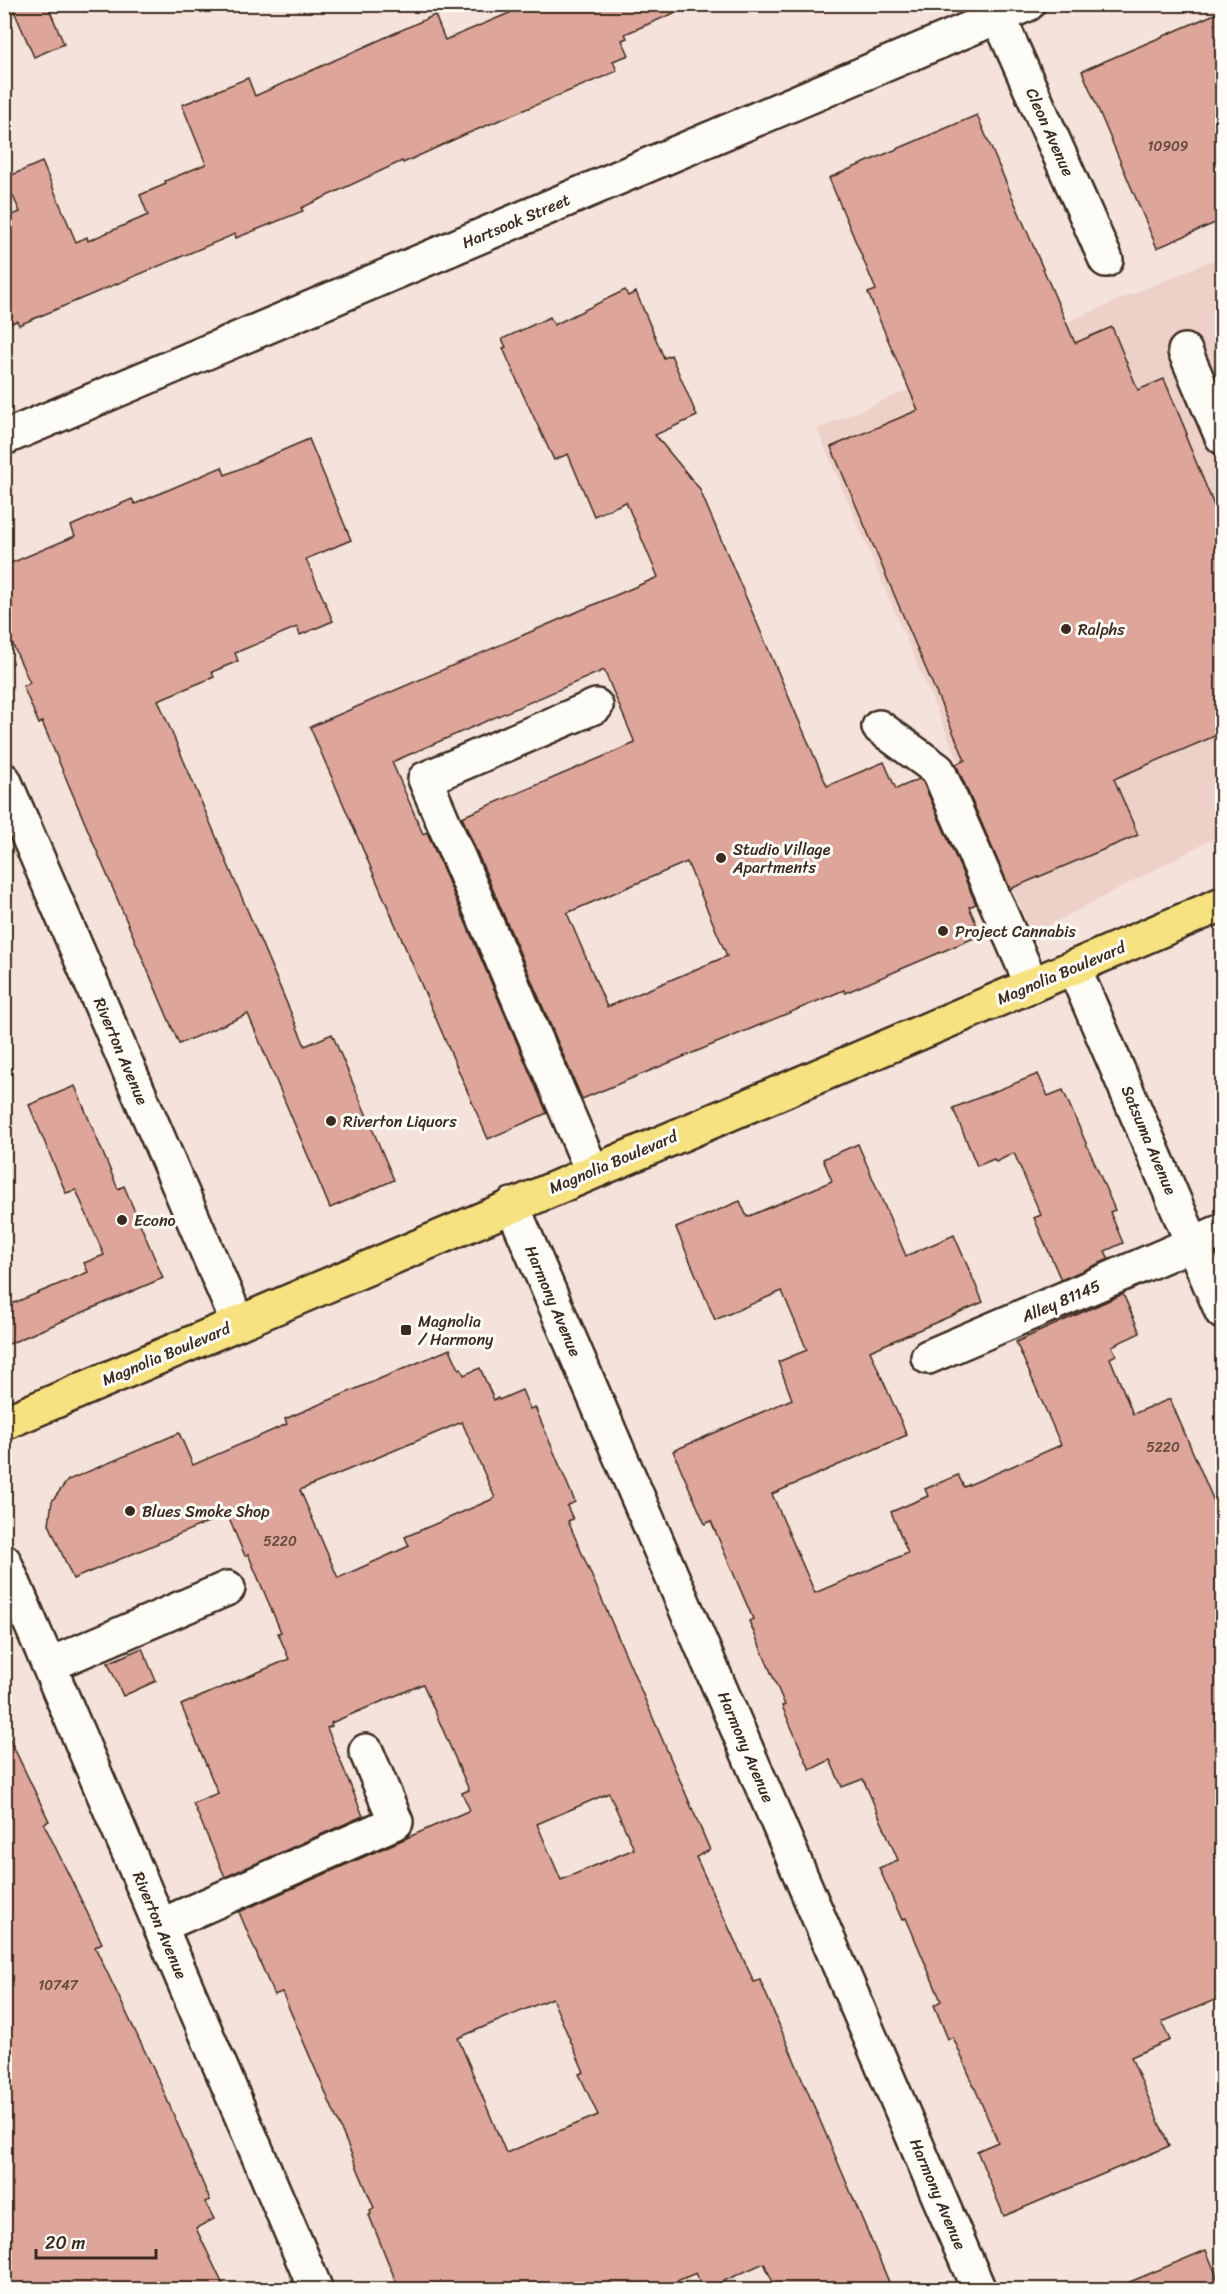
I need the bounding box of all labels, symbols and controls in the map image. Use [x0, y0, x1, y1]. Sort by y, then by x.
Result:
street label: Cleon Avenue [1017, 83, 1083, 181]
house number: 10909 [1148, 134, 1189, 159]
street label: Hartsook Street [457, 185, 575, 257]
place label: Ralphs [1078, 615, 1125, 644]
marker: Ralphs [1059, 622, 1073, 636]
place label: Studio Village Apartments [732, 835, 831, 882]
marker: Studio Village Apartments [714, 851, 728, 865]
place label: Project Cannabis [955, 917, 1077, 946]
marker: Project Cannabis [936, 924, 950, 938]
street label: Magnolia Boulevard [992, 932, 1131, 1013]
street label: Riverton Avenue [85, 993, 157, 1110]
street label: Satsuma Avenue [1113, 1081, 1185, 1200]
place label: Riverton Liquors [343, 1107, 457, 1136]
marker: Riverton Liquors [324, 1114, 338, 1128]
street label: Magnolia Boulevard [544, 1121, 683, 1202]
place label: Econo [134, 1206, 176, 1235]
marker: Econo [115, 1213, 129, 1227]
street label: Harmony Avenue [516, 1241, 590, 1361]
street label: Alley 81145 [1016, 1271, 1105, 1331]
place label: Magnolia / Harmony [418, 1307, 494, 1354]
street label: Magnolia Boulevard [97, 1313, 236, 1394]
marker: Magnolia / Harmony [399, 1323, 413, 1337]
house number: 5220 [1146, 1435, 1180, 1460]
place label: Blues Smoke Shop [142, 1497, 270, 1526]
marker: Blues Smoke Shop [123, 1504, 137, 1518]
house number: 5220 [263, 1529, 297, 1554]
street label: Harmony Avenue [709, 1687, 783, 1807]
street label: Riverton Avenue [124, 1867, 196, 1984]
house number: 10747 [38, 1973, 79, 1998]
street label: Harmony Avenue [901, 2134, 975, 2254]
scale bar [36, 2222, 156, 2260]
text: 20 m [45, 2227, 85, 2259]

